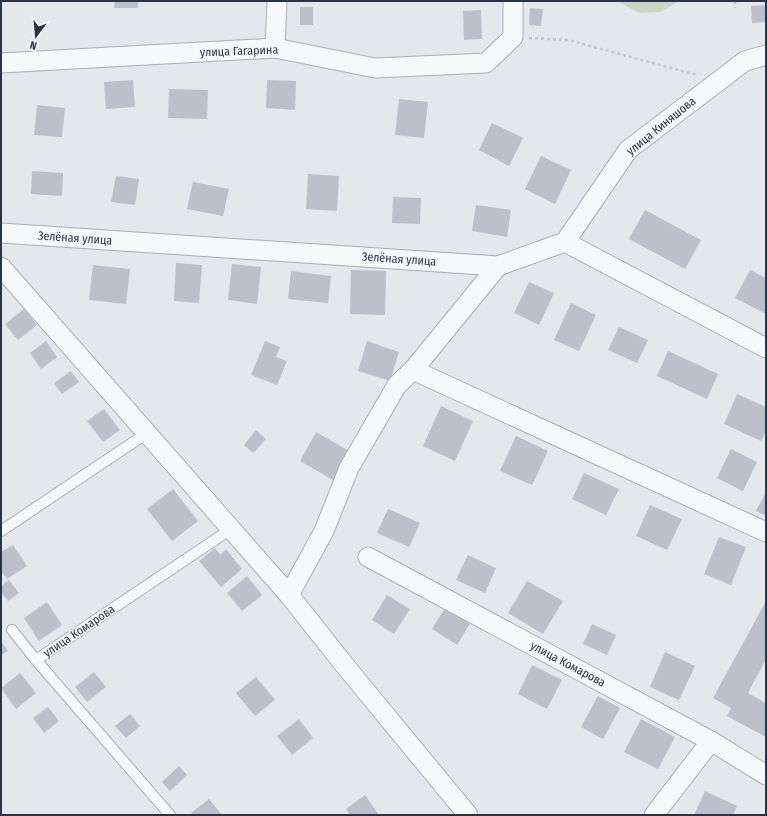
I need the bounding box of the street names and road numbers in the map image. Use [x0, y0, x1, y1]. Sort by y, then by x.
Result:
street label: улица Гагарина [200, 43, 278, 59]
street label: улица Киняшова [624, 94, 698, 158]
street label: Зелёная улица [37, 228, 113, 248]
street label: Зелёная улица [361, 249, 437, 269]
street label: улица Комарова [41, 602, 117, 660]
street label: улица Комарова [528, 638, 608, 690]

